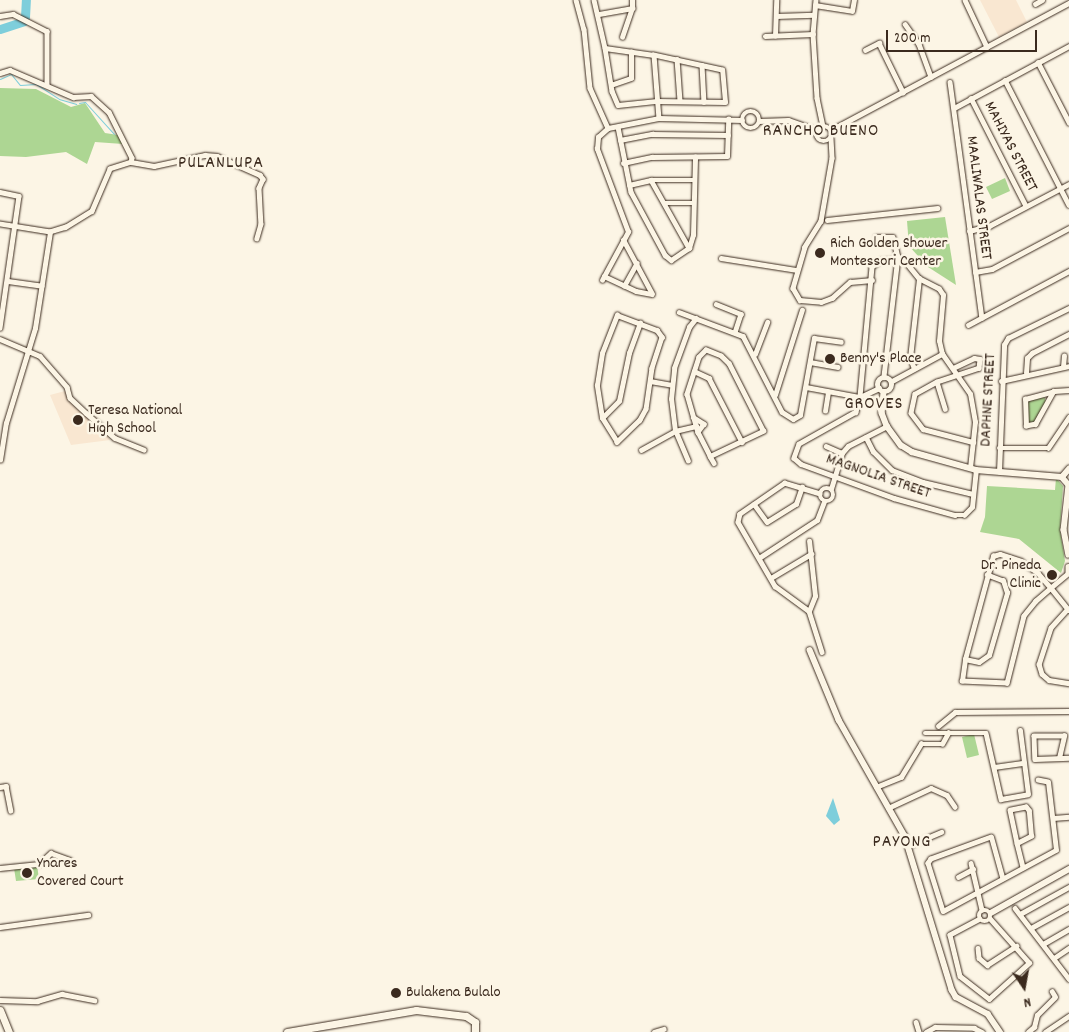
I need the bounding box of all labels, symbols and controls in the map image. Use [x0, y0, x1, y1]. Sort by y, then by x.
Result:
scale bar [889, 20, 1040, 52]
text: 200 m [894, 28, 931, 50]
street label: MAHIYAS STREET [979, 99, 1041, 195]
district label: RANCHO BUENO [761, 121, 881, 143]
street label: MAALIWALAS STREET [961, 135, 995, 261]
district label: PULANLUPA [177, 153, 265, 175]
place label: Rich Golden Shower Montessori Center [830, 234, 948, 272]
marker: Rich Golden Shower Montessori Center [814, 247, 826, 259]
place label: Benny's Place [840, 349, 921, 369]
marker: Benny's Place [824, 353, 836, 365]
street label: DAPHNE STREET [977, 353, 1001, 447]
district label: GROVES [844, 394, 904, 416]
place label: Teresa National High School [88, 401, 182, 439]
marker: Teresa National High School [72, 414, 84, 426]
street label: MAGNOLIA STREET [823, 450, 933, 504]
place label: Dr. Pineda Clinic [981, 556, 1041, 594]
marker: Dr. Pineda Clinic [1045, 568, 1059, 582]
district label: PAYONG [872, 832, 932, 854]
place label: Ynares Covered Court [37, 854, 124, 892]
marker: Ynares Covered Court [21, 867, 33, 879]
north arrow [999, 962, 1049, 1012]
place label: Bulakena Bulalo [406, 983, 501, 1003]
marker: Bulakena Bulalo [390, 987, 402, 999]
text: N [1022, 991, 1033, 1012]

